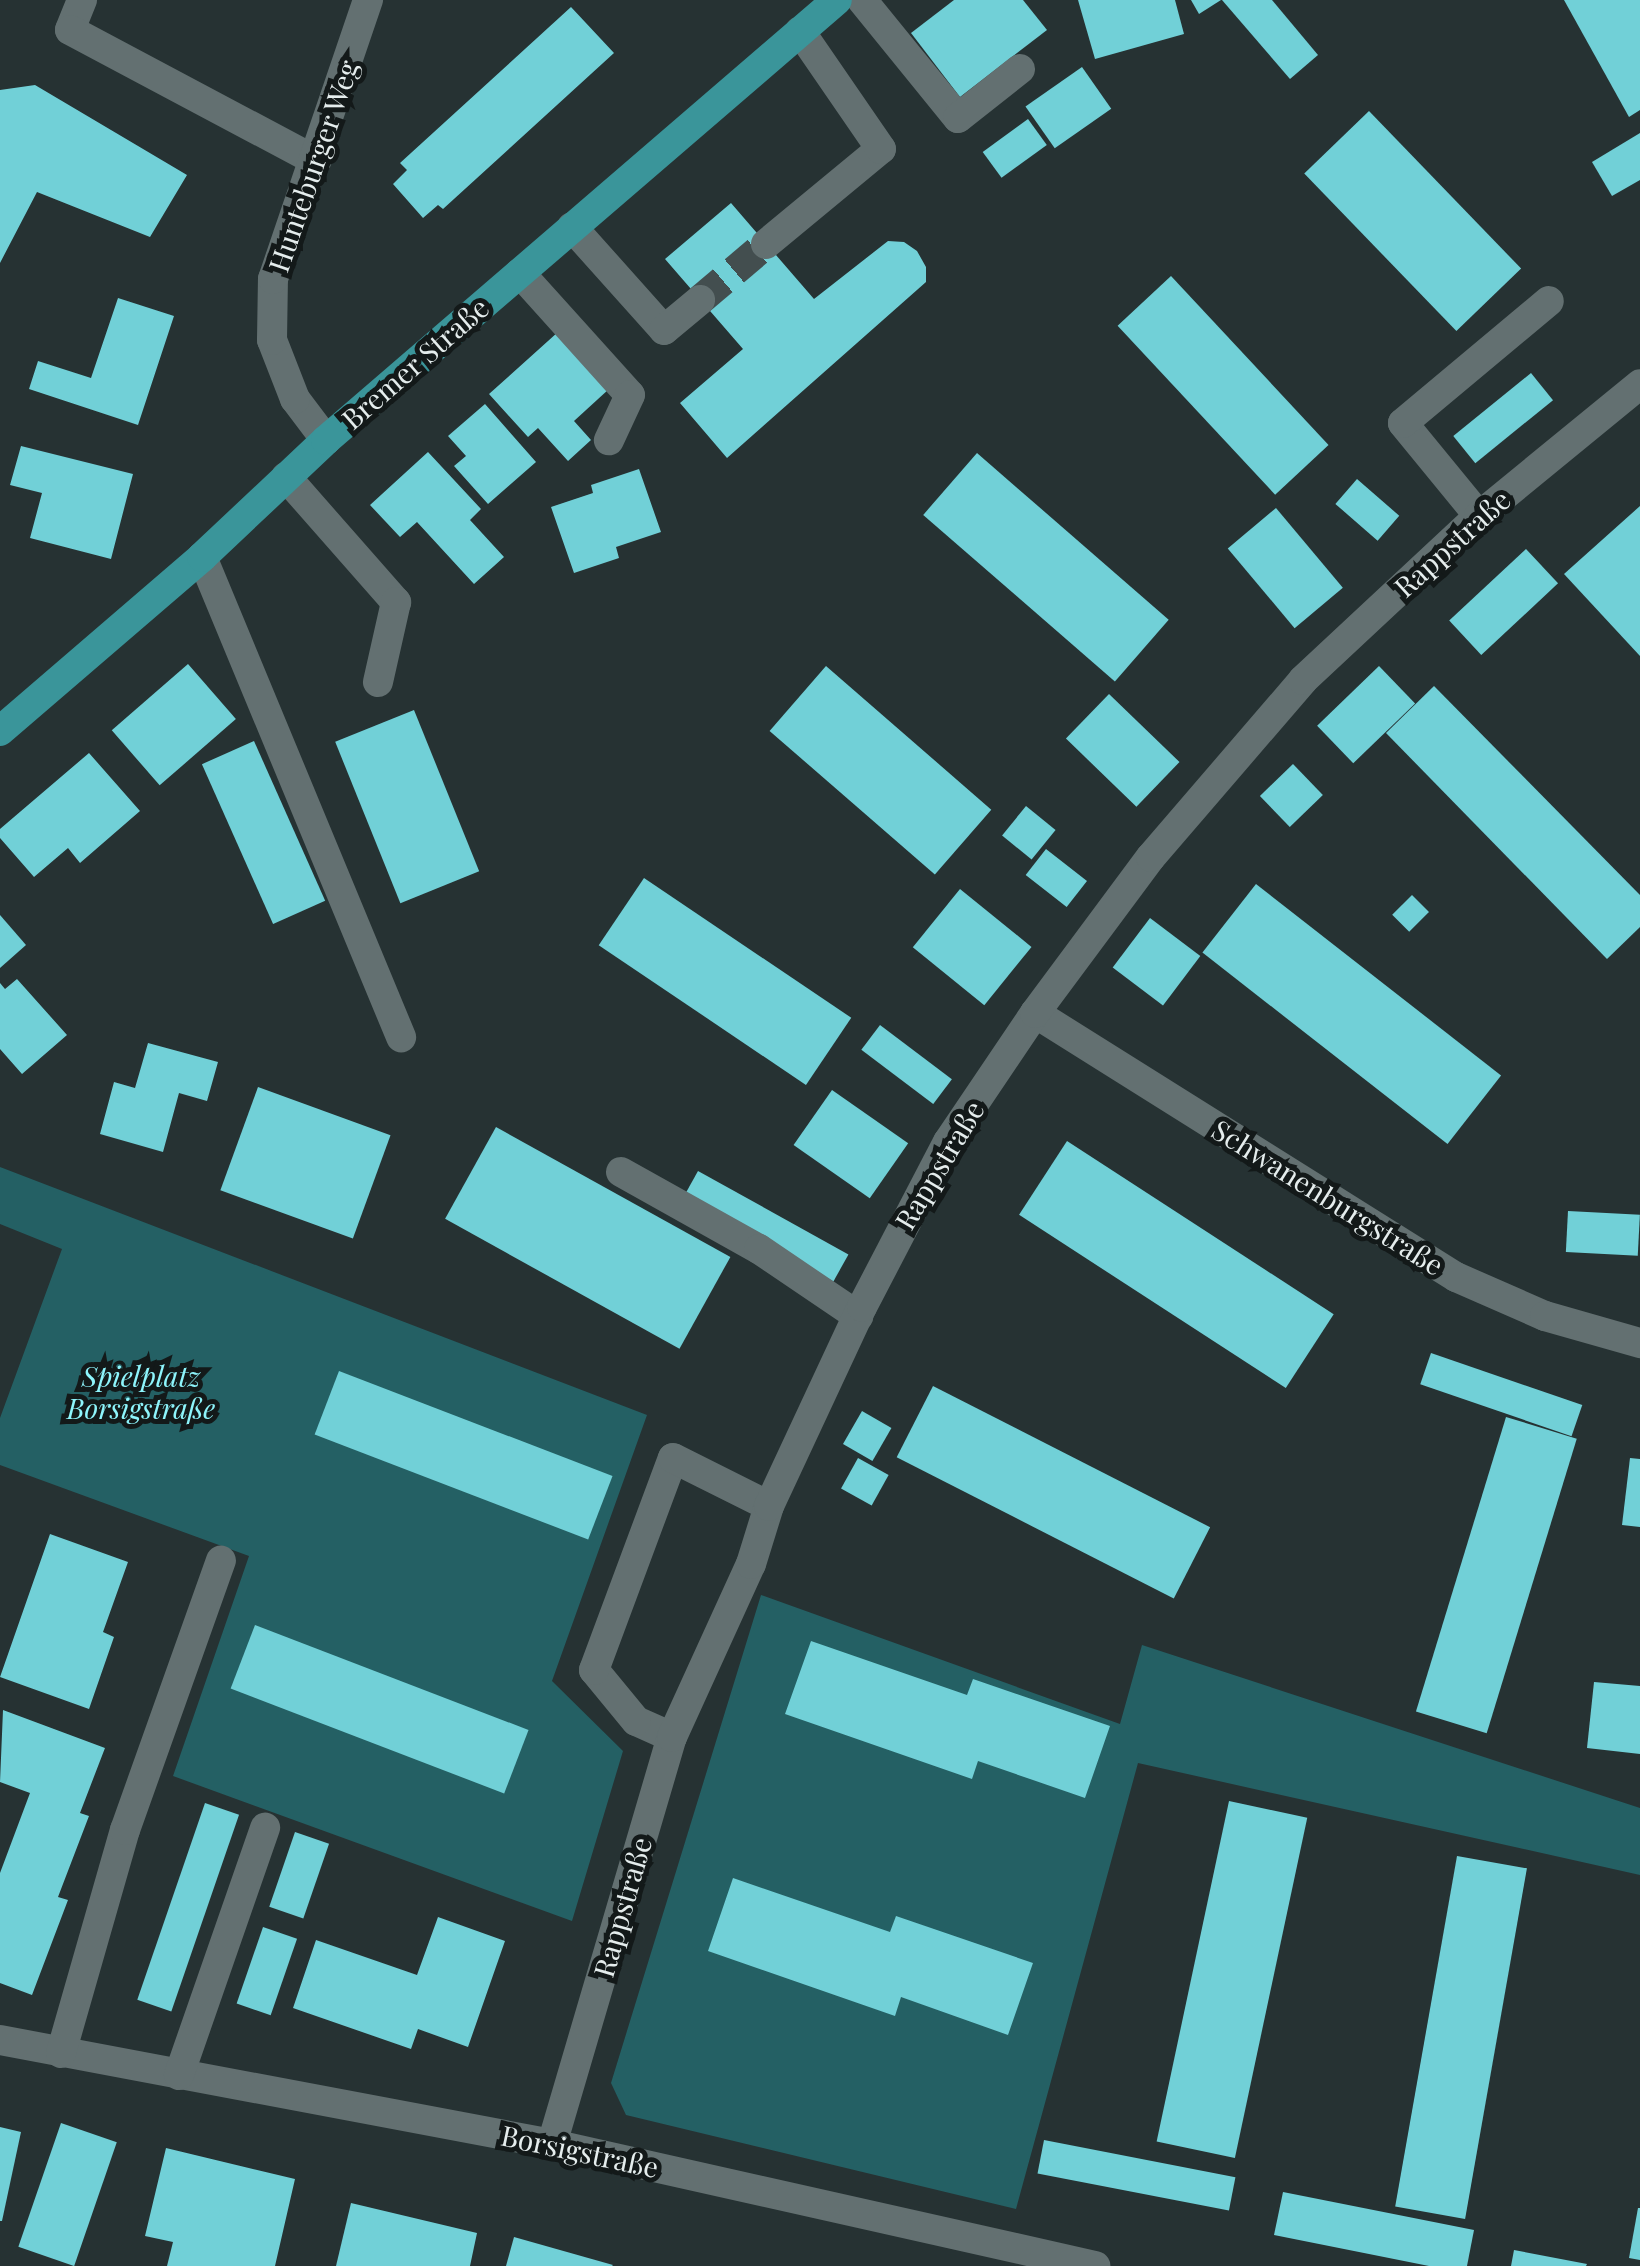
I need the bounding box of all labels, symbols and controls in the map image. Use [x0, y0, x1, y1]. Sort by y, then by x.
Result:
street label: Hunteburger Weg [261, 55, 365, 277]
street label: Bremer Straße [335, 290, 495, 436]
street label: Rappstraße [1387, 482, 1517, 604]
street label: Rappstraße [888, 1095, 990, 1235]
street label: Schwanenburgstraße [1206, 1112, 1450, 1282]
park label: Spielplatz Borsigstraße [67, 1359, 215, 1425]
street label: Rappstraße [586, 1833, 658, 1981]
street label: Borsigstraße [498, 2118, 662, 2184]

